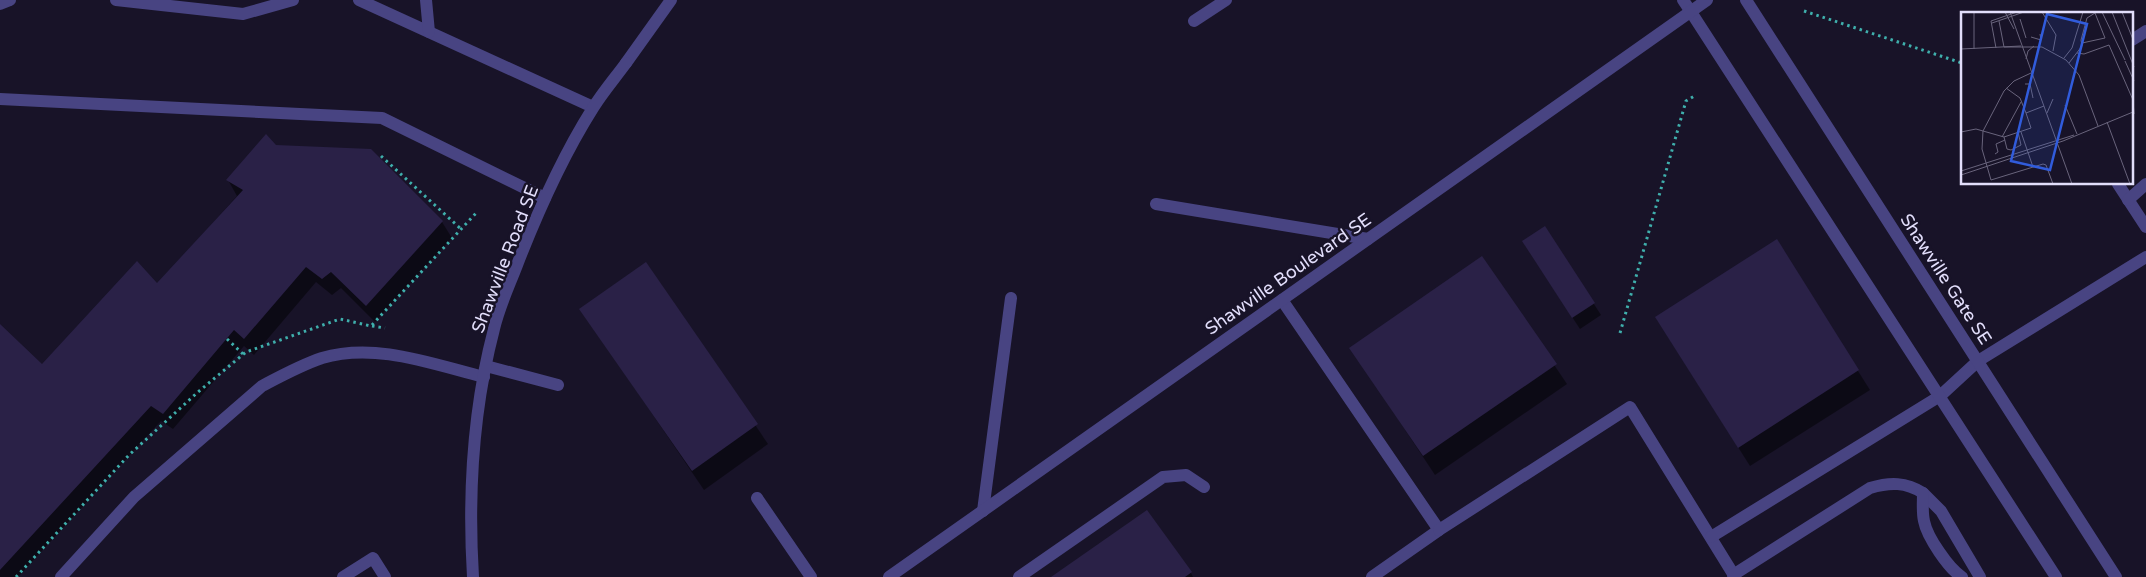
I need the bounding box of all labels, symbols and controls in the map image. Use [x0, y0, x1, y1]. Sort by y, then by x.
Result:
inset map [1961, 12, 2134, 185]
street label: Shawville Road SE [467, 182, 543, 336]
street label: Shawville Boulevard SE [1201, 208, 1375, 340]
street label: Shawville Gate SE [1895, 209, 1997, 349]

